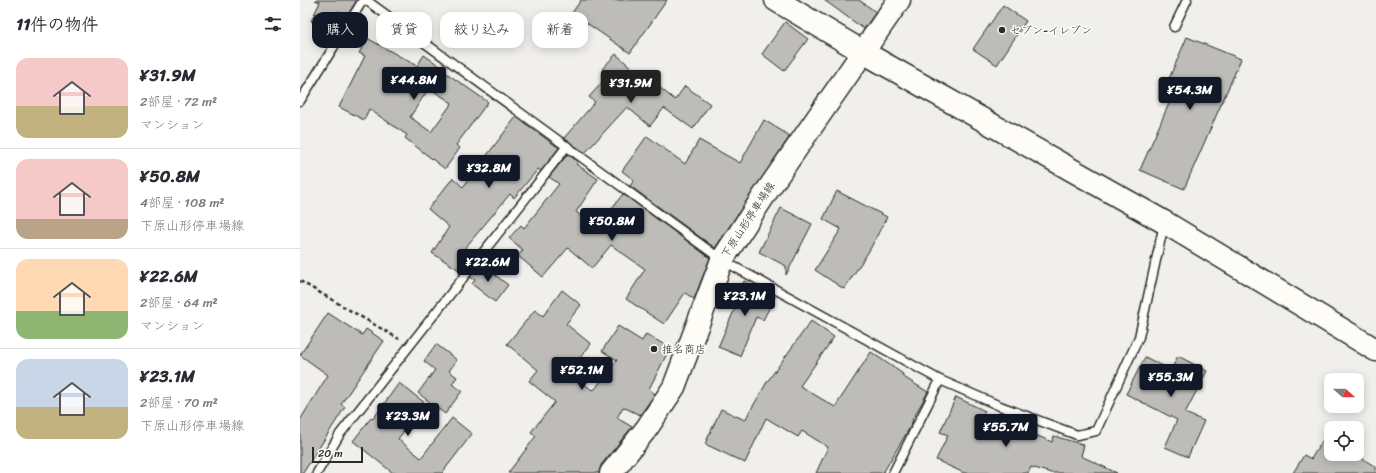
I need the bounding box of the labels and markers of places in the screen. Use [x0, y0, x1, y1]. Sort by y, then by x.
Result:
place label: セブン-イレブン [1010, 21, 1092, 40]
marker: セブン-イレブン [997, 25, 1007, 35]
pin: ¥44.8M [381, 67, 447, 101]
pin: ¥31.9M [598, 70, 664, 104]
pin: ¥54.3M [1157, 77, 1223, 111]
pin: ¥32.8M [456, 155, 522, 189]
pin: ¥50.8M [579, 208, 645, 242]
pin: ¥22.6M [455, 249, 521, 283]
pin: ¥23.1M [712, 283, 778, 317]
place label: 推名商店 [662, 340, 706, 359]
marker: 推名商店 [649, 344, 659, 354]
pin: ¥52.1M [549, 357, 615, 391]
pin: ¥55.3M [1138, 364, 1204, 398]
pin: ¥23.3M [375, 403, 441, 437]
pin: ¥55.7M [973, 414, 1039, 448]

